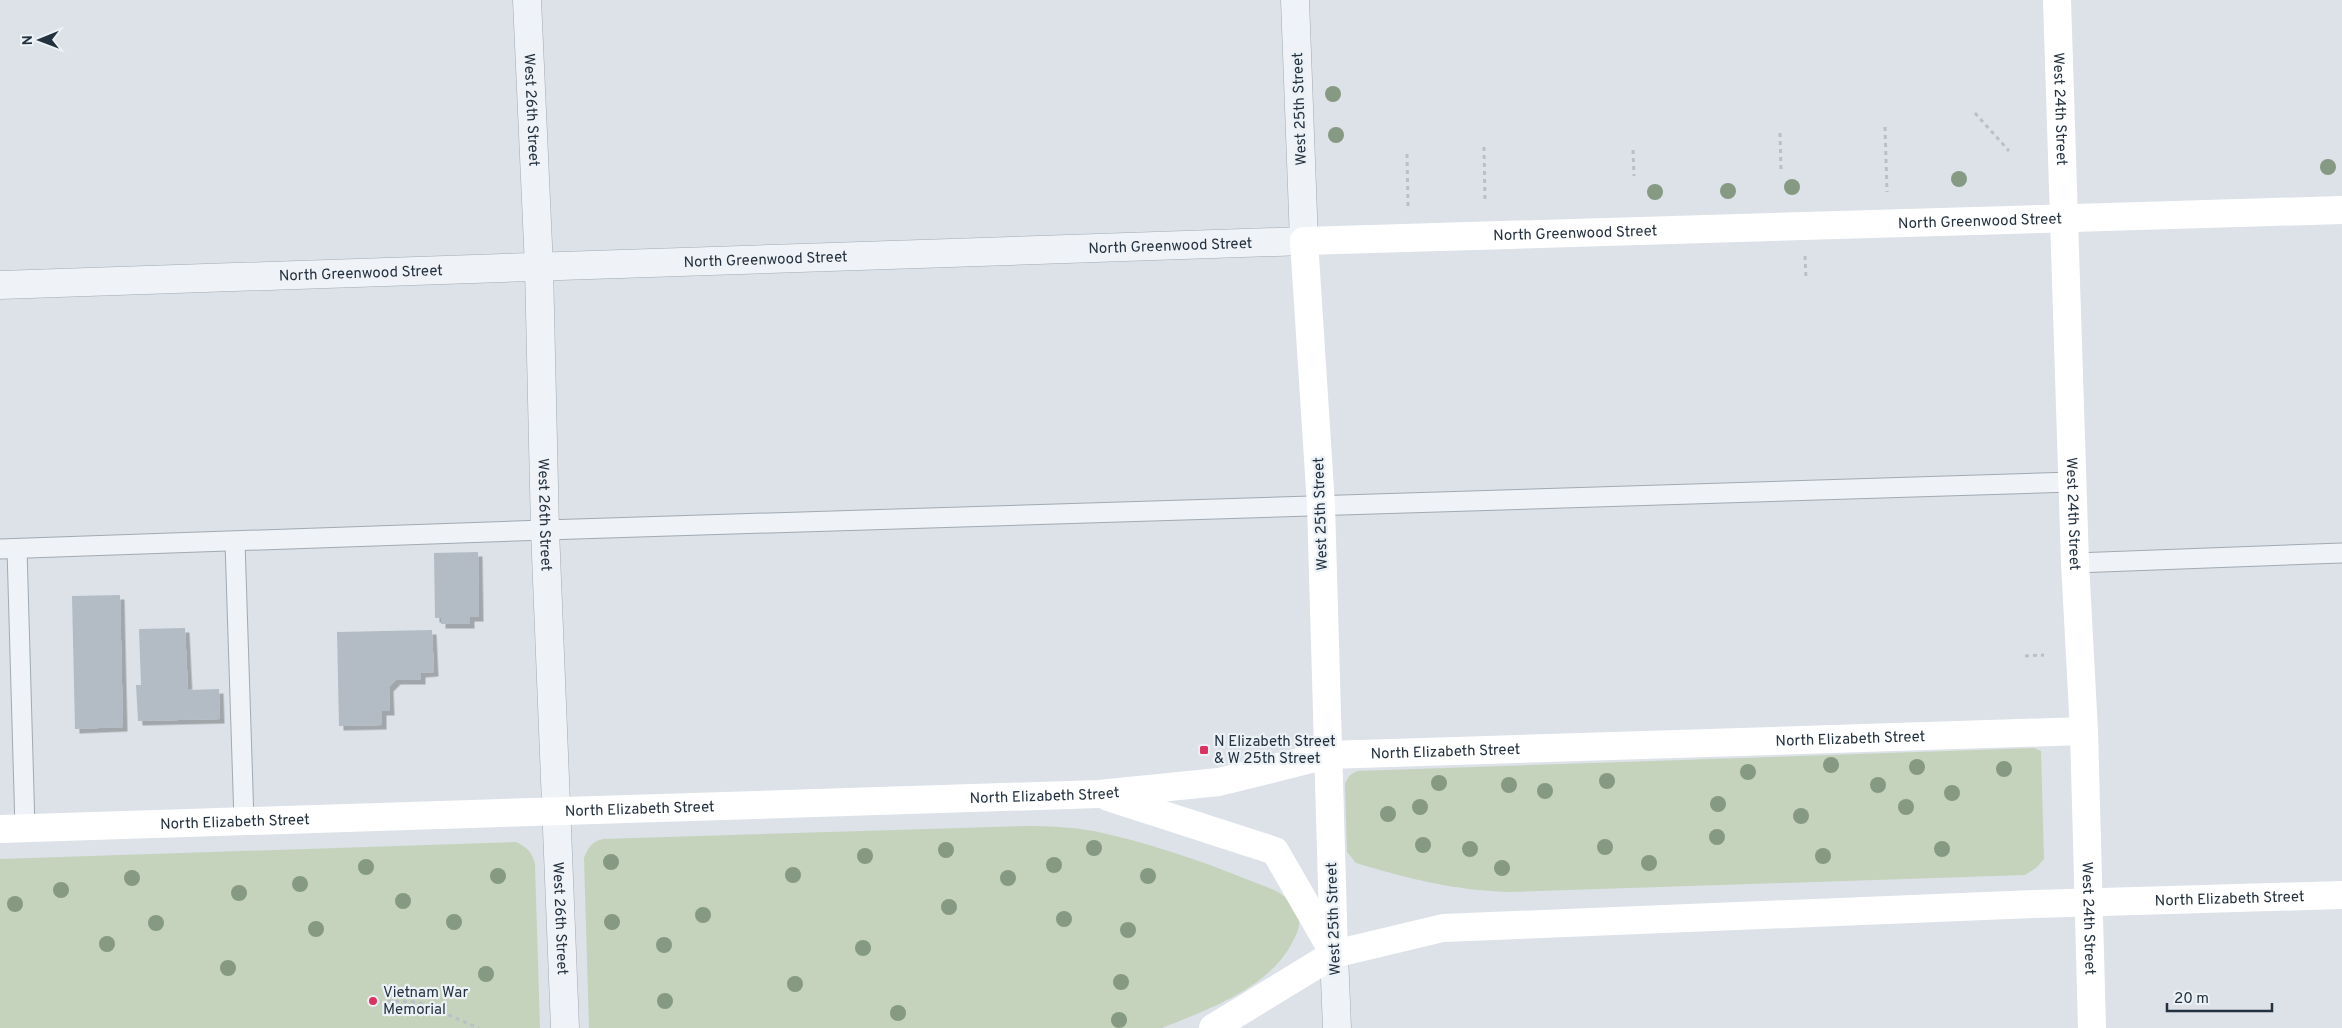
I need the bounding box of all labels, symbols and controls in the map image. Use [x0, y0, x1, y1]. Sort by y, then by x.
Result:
north arrow [15, 15, 65, 65]
text: N [20, 35, 37, 45]
street label: West 25th Street [1289, 52, 1312, 166]
street label: West 24th Street [2048, 52, 2070, 166]
street label: West 26th Street [518, 53, 542, 167]
street label: North Greenwood Street [1898, 210, 2062, 234]
street label: North Greenwood Street [1493, 222, 1658, 246]
street label: North Greenwood Street [1088, 235, 1253, 259]
street label: North Greenwood Street [683, 248, 848, 273]
street label: North Greenwood Street [278, 262, 443, 287]
street label: West 25th Street [1310, 457, 1333, 571]
street label: West 24th Street [2061, 457, 2083, 571]
street label: West 26th Street [532, 458, 555, 572]
street label: North Elizabeth Street [1775, 728, 1926, 752]
place label: N Elizabeth Street & W 25th Street [1214, 733, 1336, 769]
street label: North Elizabeth Street [1370, 741, 1521, 765]
marker: N Elizabeth Street & W 25th Street [1198, 744, 1210, 756]
street label: North Elizabeth Street [969, 784, 1120, 809]
street label: North Elizabeth Street [565, 798, 715, 822]
street label: North Elizabeth Street [160, 811, 310, 835]
street label: West 26th Street [547, 861, 571, 975]
street label: West 25th Street [1323, 862, 1346, 976]
street label: West 24th Street [2077, 862, 2099, 975]
street label: North Elizabeth Street [2154, 888, 2305, 911]
scale bar [2167, 980, 2272, 1012]
place label: Vietnam War Memorial [383, 984, 468, 1020]
text: 20 m [2174, 990, 2209, 1009]
marker: Vietnam War Memorial [367, 995, 379, 1007]

